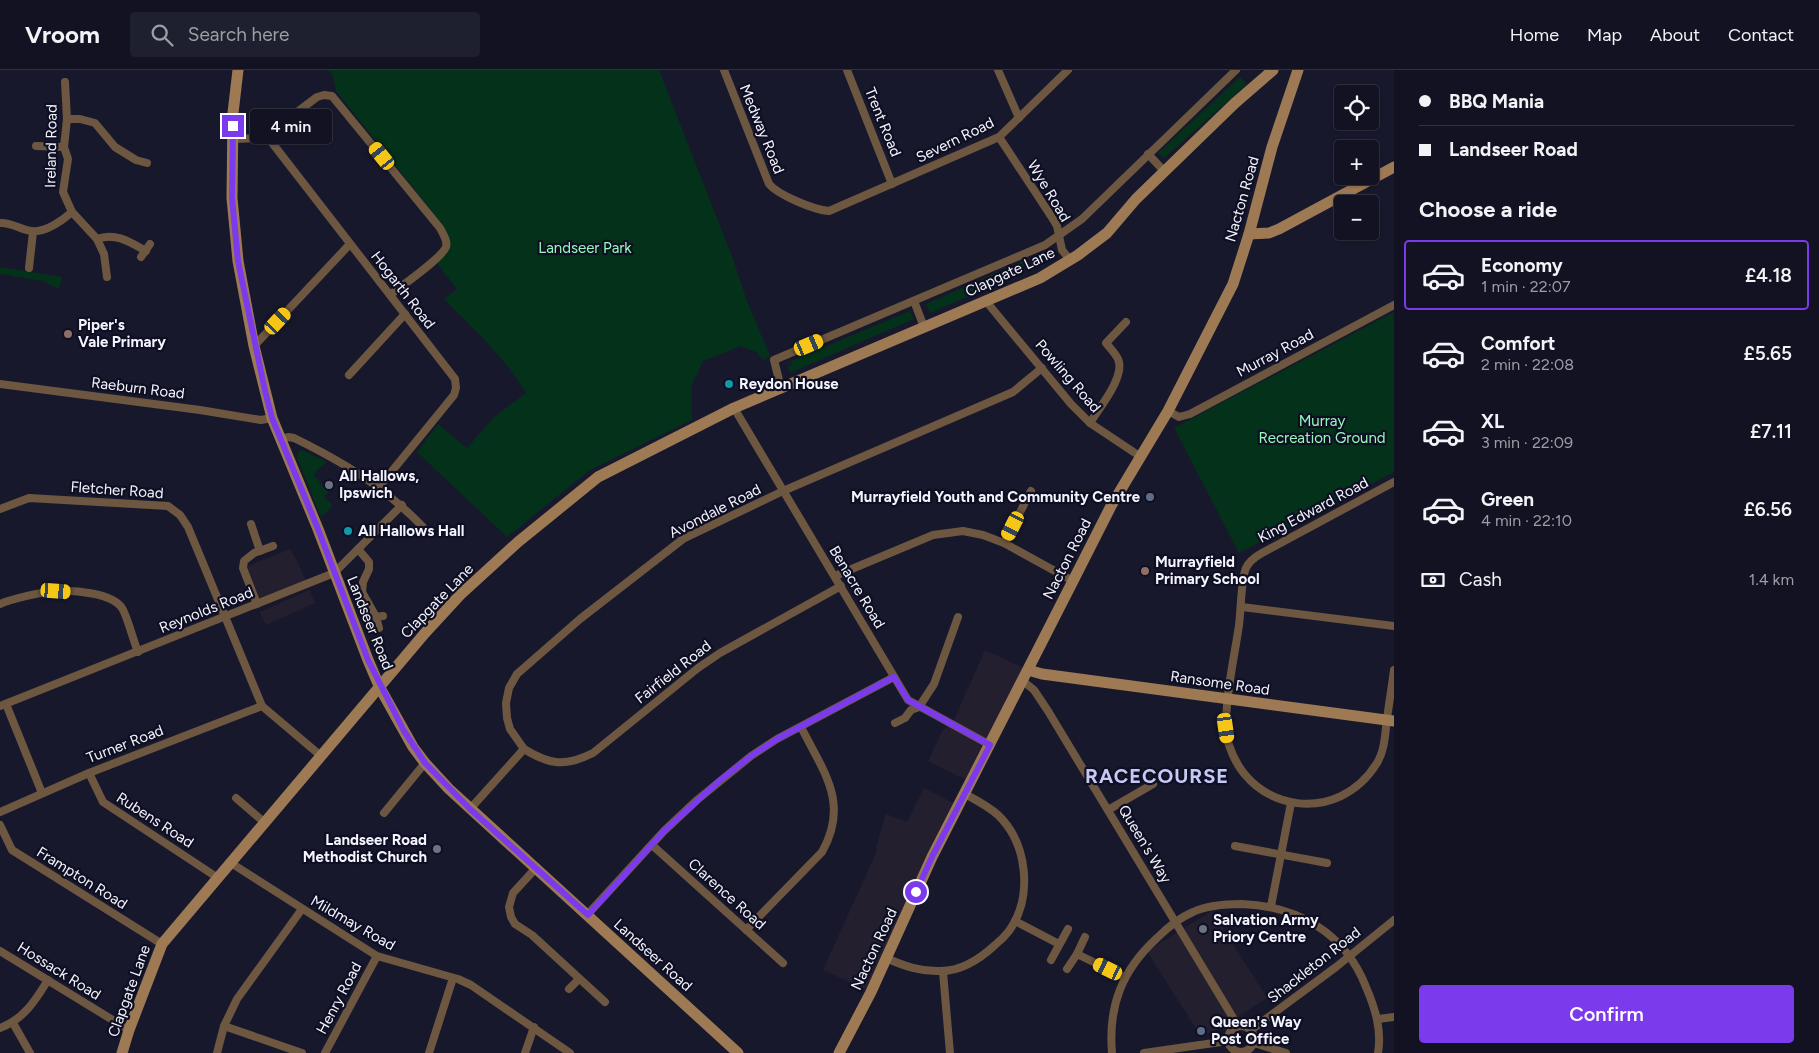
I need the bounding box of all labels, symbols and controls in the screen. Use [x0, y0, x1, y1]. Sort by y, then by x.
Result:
search box [130, 12, 480, 57]
text: Vroom [25, 20, 100, 49]
icon: search [148, 21, 176, 49]
text: Search here [188, 23, 289, 46]
text: Home [1510, 24, 1559, 46]
text: Map [1587, 24, 1622, 46]
text: About [1650, 24, 1700, 46]
text: Contact [1728, 24, 1794, 46]
street label: Medway Road [736, 82, 788, 176]
street label: Trent Road [861, 85, 905, 159]
map controls [1334, 85, 1379, 240]
button: locate [1334, 85, 1379, 130]
text: BBQ Mania [1449, 90, 1544, 113]
street label: Ireland Road [41, 104, 61, 188]
callout: 4 min [250, 108, 333, 144]
street label: Severn Road [913, 113, 997, 167]
route end [222, 115, 244, 137]
text: 4 min [271, 117, 311, 136]
text: Landseer Road [1449, 138, 1578, 161]
car [366, 140, 397, 172]
button: + [1334, 140, 1379, 185]
street label: Nacton Road [1221, 154, 1263, 244]
street label: Wye Road [1024, 157, 1074, 225]
button: − [1334, 195, 1379, 240]
text: Choose a ride [1419, 196, 1557, 223]
park label: Landseer Park [538, 239, 632, 257]
street label: Clapgate Lane [962, 243, 1058, 301]
street label: Hogarth Road [367, 248, 439, 332]
icon: car [1421, 253, 1466, 298]
text: Economy [1481, 254, 1563, 277]
text: £4.18 [1745, 264, 1792, 287]
text: 1 min · 22:07 [1481, 277, 1571, 296]
car [262, 305, 293, 337]
place label: Piper's Vale Primary [78, 316, 166, 351]
street label: Murray Road [1233, 325, 1317, 381]
marker: Piper's Vale Primary [62, 328, 74, 340]
icon: car [1421, 331, 1466, 376]
car [792, 332, 825, 358]
text: Comfort [1481, 332, 1556, 355]
street label: Powling Road [1031, 336, 1105, 416]
text: £5.65 [1744, 342, 1792, 365]
text: 2 min · 22:08 [1481, 355, 1574, 374]
street label: Raeburn Road [90, 373, 186, 403]
place label: Reydon House [739, 375, 839, 393]
marker: Reydon House [723, 378, 735, 390]
icon: car [1421, 409, 1466, 454]
text: XL [1481, 410, 1504, 433]
park label: Murray Recreation Ground [1258, 412, 1386, 447]
text: £7.11 [1750, 420, 1792, 443]
text: 3 min · 22:09 [1481, 433, 1573, 452]
place label: All Hallows, Ipswich [339, 467, 419, 502]
street label: King Edward Road [1255, 473, 1371, 547]
street label: Fletcher Road [70, 478, 164, 502]
marker: All Hallows, Ipswich [323, 479, 335, 491]
street label: Avondale Road [666, 480, 764, 542]
icon: car [1421, 487, 1466, 532]
place label: Murrayfield Youth and Community Centre [851, 488, 1141, 506]
text: Green [1481, 488, 1534, 511]
marker: Murrayfield Youth and Community Centre [1144, 491, 1156, 503]
text: £6.56 [1744, 498, 1792, 521]
car [999, 509, 1026, 543]
text: 4 min · 22:10 [1481, 511, 1572, 530]
street label: Nacton Road [1039, 516, 1095, 602]
place label: All Hallows Hall [358, 522, 464, 540]
marker: All Hallows Hall [342, 525, 354, 537]
street label: Benacre Road [825, 543, 889, 631]
place label: Murrayfield Primary School [1155, 553, 1260, 588]
street label: Clapgate Lane [397, 560, 477, 642]
marker: Murrayfield Primary School [1139, 565, 1151, 577]
icon: cash [1419, 566, 1447, 594]
text: Cash [1459, 568, 1502, 591]
text: 1.4 km [1749, 570, 1794, 589]
street label: Landseer Road [343, 574, 397, 672]
car [40, 582, 71, 600]
street label: Reynolds Road [156, 583, 256, 637]
street label: Fairfield Road [631, 637, 715, 707]
street label: Ransome Road [1169, 667, 1271, 699]
car [1216, 712, 1235, 744]
street label: Turner Road [84, 721, 166, 767]
district label: RACECOURSE [1085, 764, 1229, 788]
street label: Rubens Road [113, 788, 197, 852]
street label: Queen's Way [1115, 802, 1175, 886]
place label: Landseer Road Methodist Church [303, 831, 427, 866]
street label: Frampton Road [33, 843, 131, 913]
marker: Landseer Road Methodist Church [431, 843, 443, 855]
street label: Clarence Road [685, 855, 769, 933]
route start [905, 881, 927, 903]
street label: Mildmay Road [307, 892, 399, 954]
street label: Nacton Road [847, 905, 901, 993]
place label: Salvation Army Priory Centre [1213, 911, 1319, 946]
street label: Landseer Road [610, 915, 696, 995]
marker: Salvation Army Priory Centre [1197, 923, 1209, 935]
street label: Shackleton Road [1264, 923, 1364, 1007]
street label: Hossack Road [14, 938, 104, 1004]
street label: Clapgate Lane [104, 943, 154, 1039]
car [1091, 956, 1124, 982]
street label: Henry Road [313, 959, 365, 1037]
button: Confirm [1419, 985, 1794, 1043]
place label: Queen's Way Post Office [1211, 1013, 1302, 1048]
marker: Queen's Way Post Office [1195, 1025, 1207, 1037]

